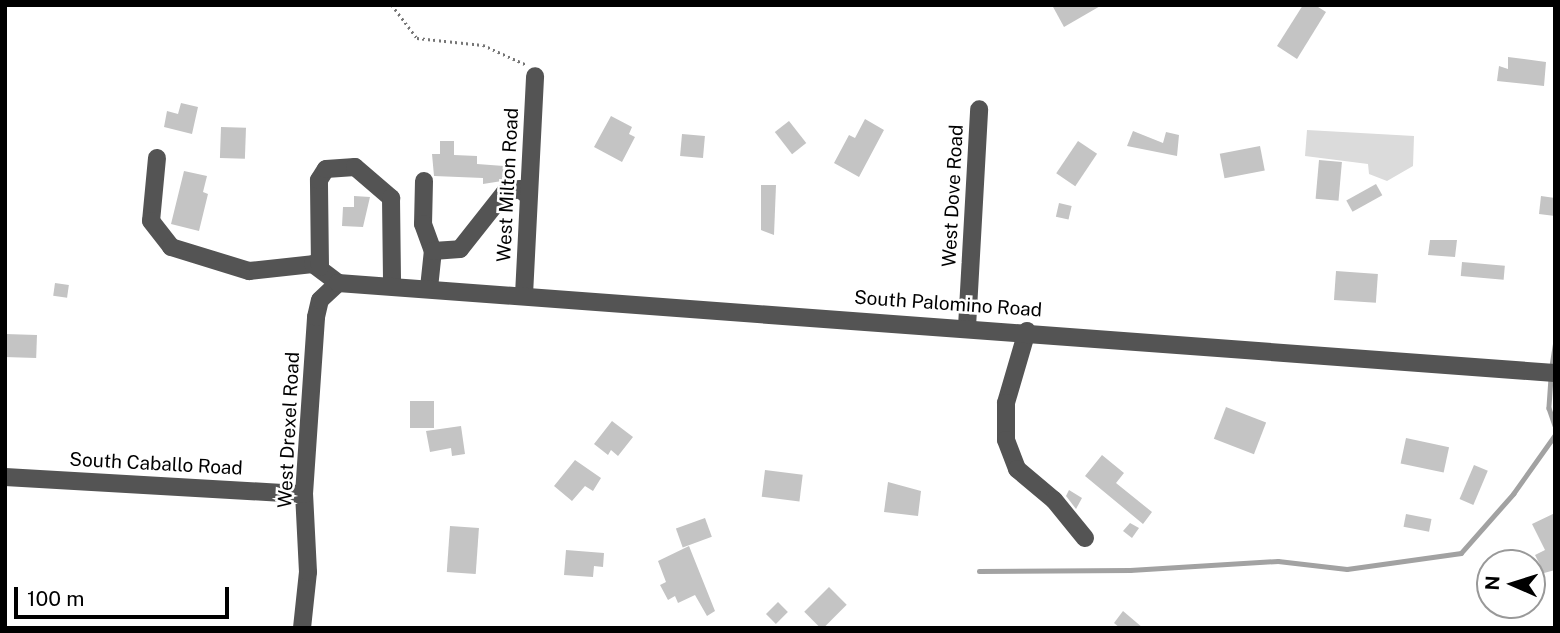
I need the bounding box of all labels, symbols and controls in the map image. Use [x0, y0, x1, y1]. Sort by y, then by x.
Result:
street label: West Milton Road [493, 107, 523, 263]
street label: West Dove Road [938, 124, 968, 268]
street label: South Palomino Road [853, 286, 1043, 322]
street label: West Drexel Road [274, 351, 304, 509]
street label: South Caballo Road [69, 448, 243, 480]
north arrow [1476, 549, 1546, 619]
scale bar [18, 574, 233, 618]
text: N [1481, 575, 1503, 591]
text: 100 m [27, 586, 84, 611]

